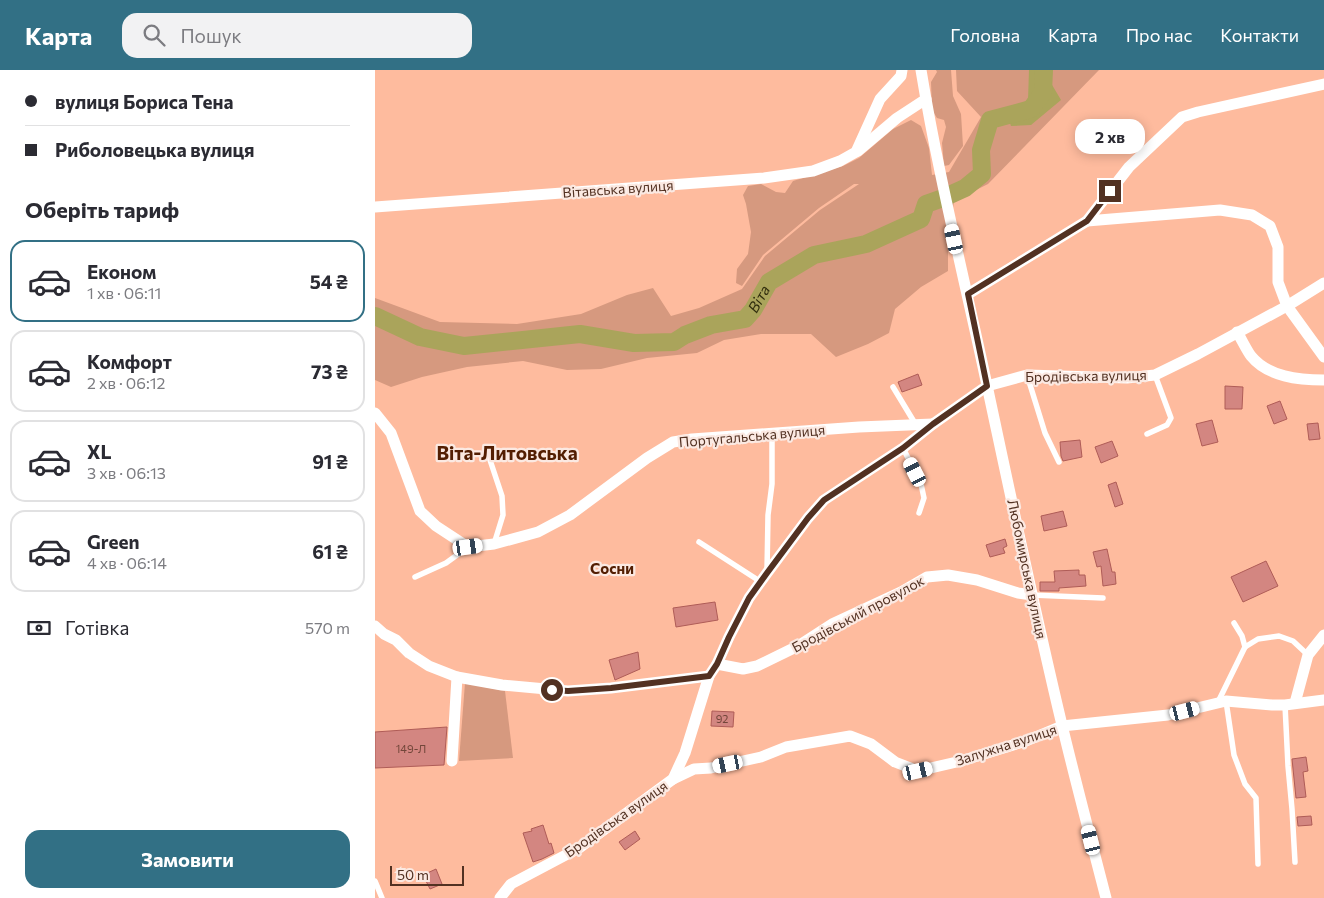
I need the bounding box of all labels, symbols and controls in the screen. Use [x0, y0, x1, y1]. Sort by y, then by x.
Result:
search box [122, 13, 472, 58]
text: Карта [25, 21, 92, 50]
icon: search [140, 21, 168, 49]
text: Пошук [180, 24, 242, 47]
text: Головна [950, 24, 1020, 46]
text: Карта [1048, 24, 1098, 46]
text: Про нас [1126, 24, 1192, 46]
text: Контакти [1220, 24, 1299, 46]
text: вулиця Бориса Тена [55, 90, 233, 113]
callout: 2 хв [1075, 118, 1145, 154]
text: 2 хв [1095, 127, 1125, 146]
text: Риболовецька вулиця [55, 138, 255, 161]
street label: Вітавська вулиця [562, 176, 674, 201]
route end [1099, 180, 1121, 202]
text: Оберіть тариф [25, 196, 179, 223]
car [943, 223, 964, 255]
icon: car [27, 259, 72, 304]
text: Економ [87, 260, 156, 283]
text: 54 ₴ [310, 270, 348, 293]
water label: Віта [744, 282, 773, 315]
text: 1 хв · 06:11 [87, 283, 161, 302]
icon: car [27, 349, 72, 394]
text: Комфорт [87, 350, 172, 373]
text: 73 ₴ [311, 360, 348, 383]
street label: Бродівська вулиця [1025, 366, 1147, 385]
text: 2 хв · 06:12 [87, 373, 165, 392]
street label: Португальська вулиця [678, 421, 826, 450]
icon: car [27, 439, 72, 484]
text: XL [87, 440, 112, 463]
district label: Віта-Литовська [436, 441, 578, 464]
text: 91 ₴ [312, 450, 348, 473]
car [901, 455, 928, 489]
text: 3 хв · 06:13 [87, 463, 166, 482]
street label: Любомирська вулиця [1004, 498, 1051, 640]
icon: car [27, 529, 72, 574]
text: Green [87, 530, 139, 553]
car [452, 537, 483, 557]
text: 61 ₴ [312, 540, 348, 563]
text: 4 хв · 06:14 [87, 553, 167, 572]
district label: Сосни [590, 559, 634, 577]
street label: Бродівський провулок [789, 571, 927, 656]
icon: cash [25, 614, 53, 642]
text: Готівка [65, 616, 129, 639]
text: 570 m [305, 618, 350, 637]
route start [541, 679, 563, 701]
car [1168, 700, 1201, 722]
house number: 92 [716, 712, 728, 725]
street label: Залужна вулиця [953, 720, 1059, 769]
house number: 149-Л [396, 742, 426, 755]
car [711, 754, 744, 774]
car [901, 760, 934, 782]
street label: Бродівська вулиця [561, 777, 670, 860]
car [1080, 824, 1101, 856]
button: Замовити [25, 830, 350, 888]
scale bar [390, 863, 464, 886]
text: 50 m [397, 866, 429, 883]

